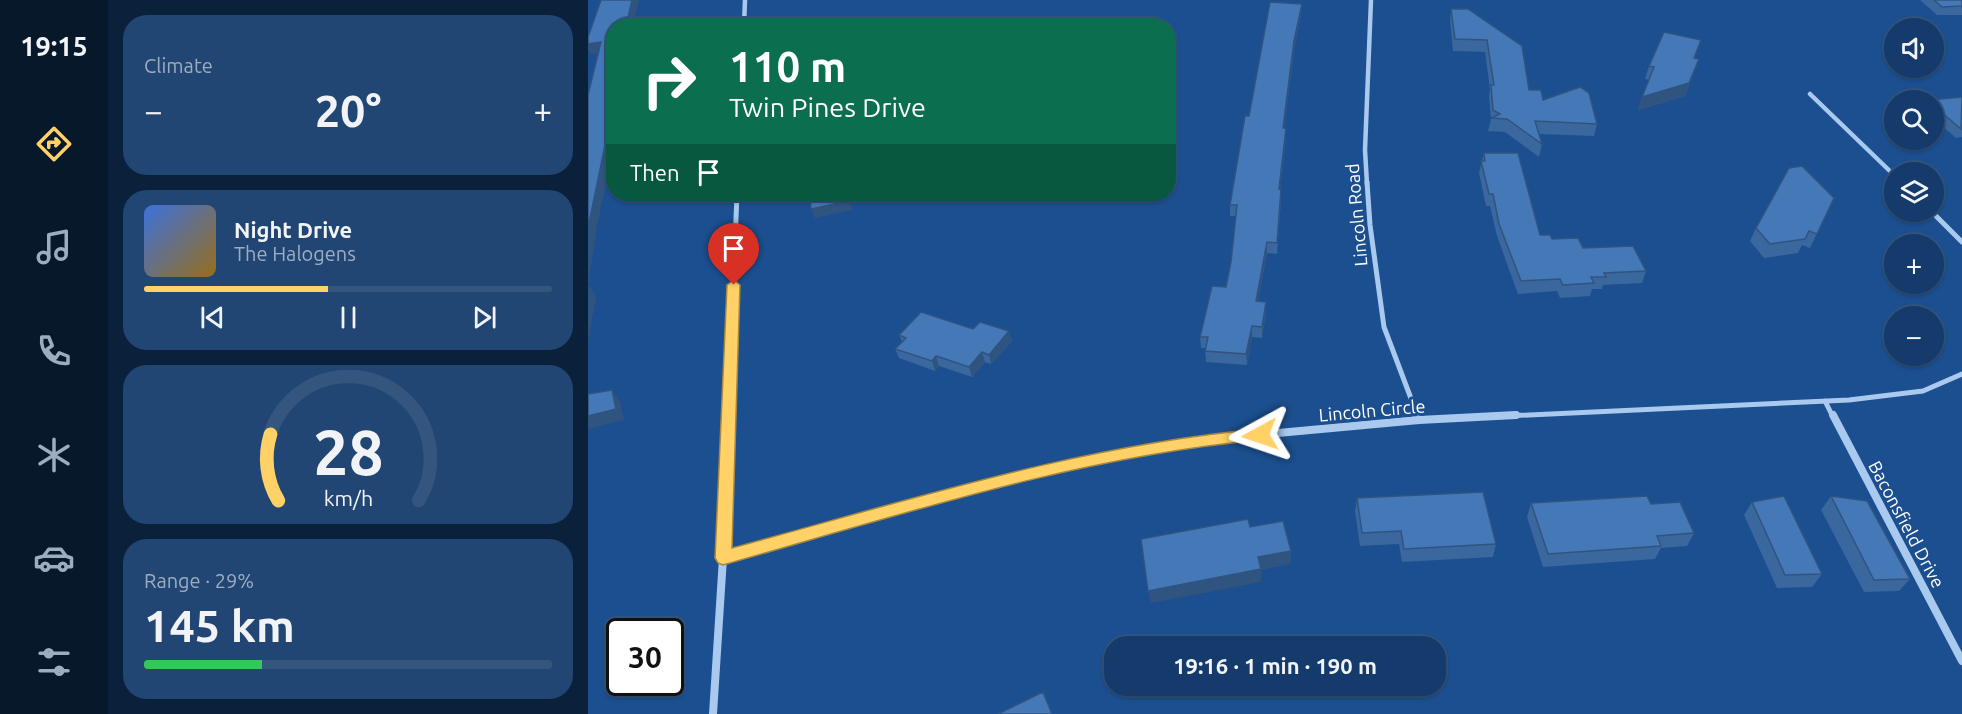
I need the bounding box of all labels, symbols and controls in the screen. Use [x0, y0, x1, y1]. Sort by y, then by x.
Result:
map controls [1884, 18, 1944, 366]
button: sound [1884, 18, 1944, 78]
text: 19:15 [20, 31, 88, 61]
icon: right [630, 42, 708, 120]
text: 110 m [729, 43, 846, 90]
text: Climate [144, 54, 213, 77]
text: 20° [315, 85, 381, 136]
button: search [1884, 90, 1944, 150]
text: − [144, 92, 163, 129]
text: + [533, 92, 552, 129]
text: Twin Pines Drive [729, 92, 926, 122]
icon: directions [33, 123, 75, 165]
icon: arrive [692, 156, 725, 189]
text: Then [630, 160, 680, 185]
button: layers [1884, 162, 1944, 222]
street label: Lincoln Road [1342, 163, 1370, 267]
text: Night Drive [234, 217, 352, 242]
pin [708, 223, 759, 285]
icon: music [33, 226, 75, 268]
icon: arrive [717, 232, 750, 265]
button: + [1884, 234, 1944, 294]
text: The Halogens [234, 242, 356, 265]
icon: previous [196, 301, 229, 334]
icon: pause [332, 301, 365, 334]
icon: next [468, 301, 501, 334]
button: − [1884, 306, 1944, 366]
icon: phone [33, 330, 75, 372]
street label: Lincoln Circle [1318, 395, 1426, 425]
position arrow [1228, 403, 1292, 467]
text: 28 [313, 418, 383, 488]
icon: climate [33, 434, 75, 476]
street label: Baconsfield Drive [1865, 457, 1949, 591]
text: km/h [323, 487, 373, 511]
icon: car [33, 537, 75, 579]
text: Range · 29% [144, 569, 254, 592]
text: 145 km [144, 600, 295, 651]
speed limit sign: 30 [606, 618, 684, 696]
icon: filters [33, 641, 75, 683]
text: 19:16 · 1 min · 190 m [1173, 653, 1377, 678]

